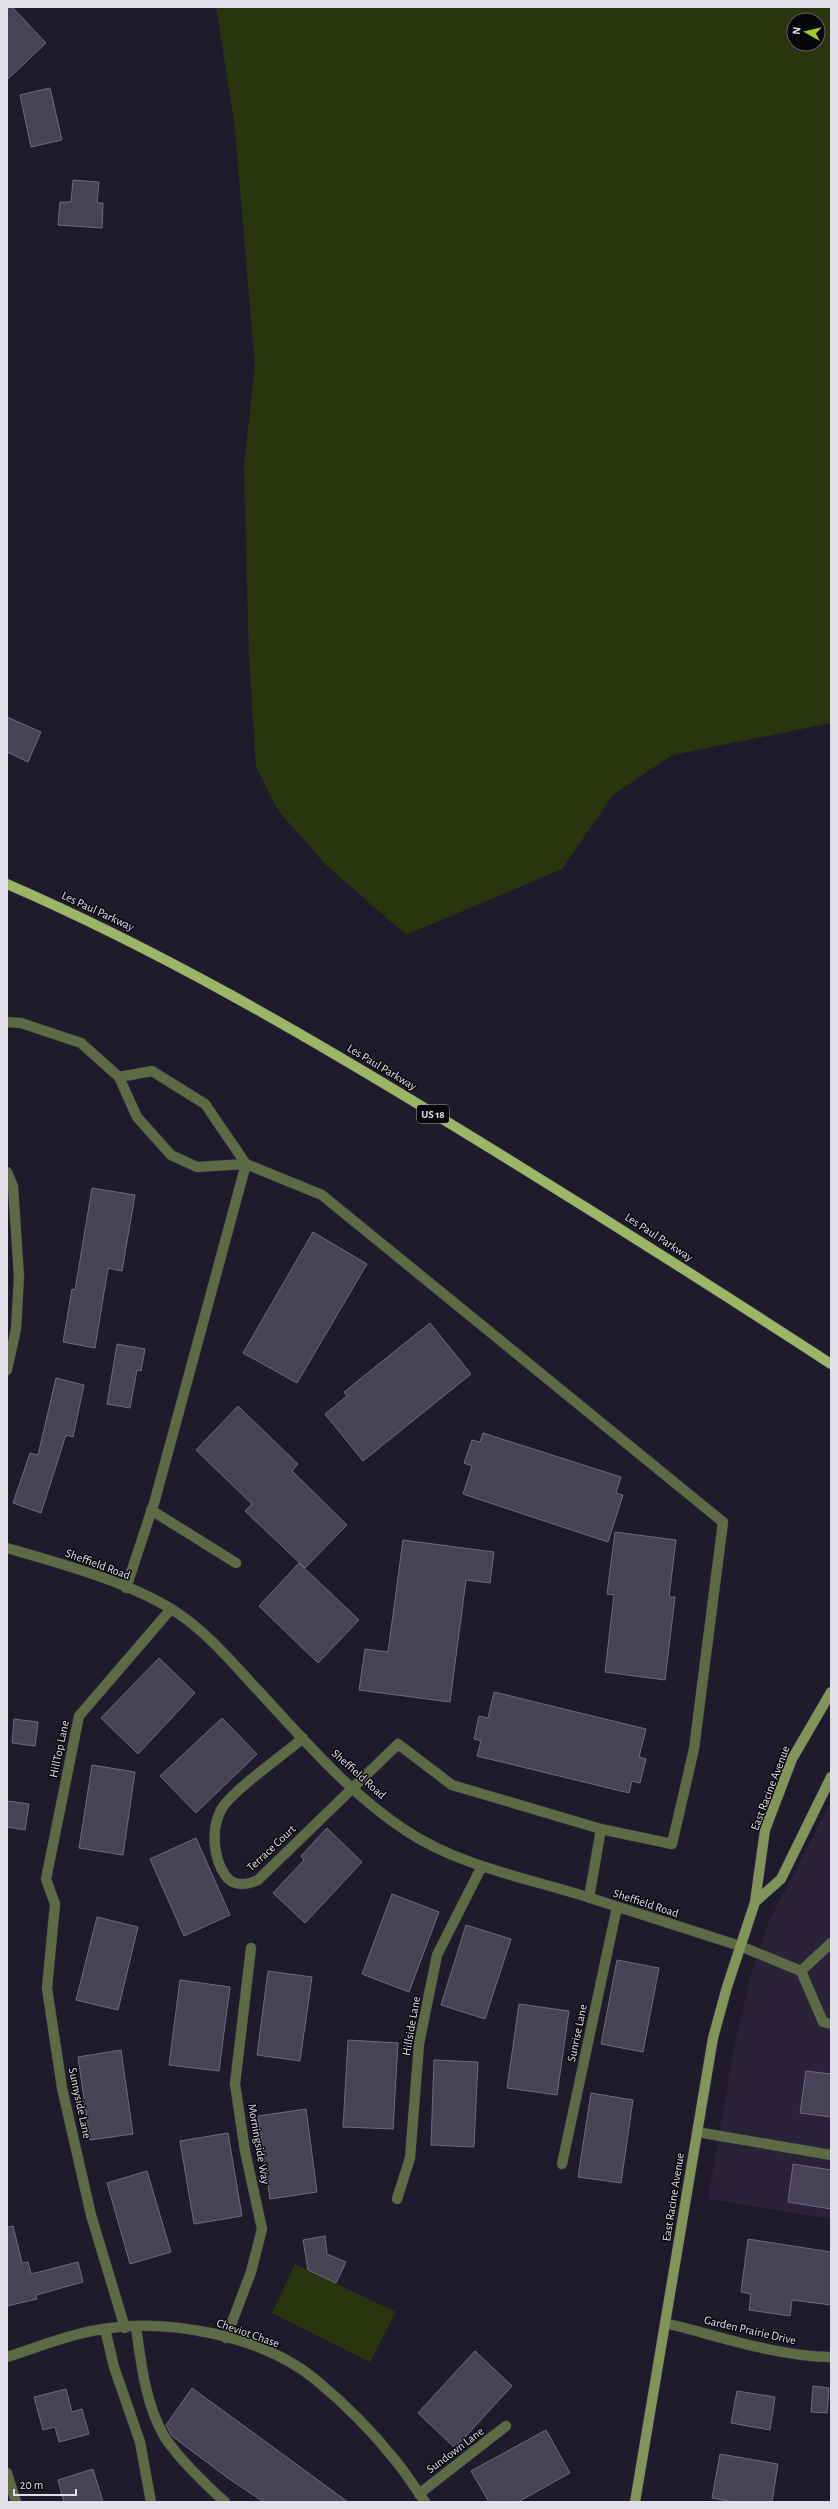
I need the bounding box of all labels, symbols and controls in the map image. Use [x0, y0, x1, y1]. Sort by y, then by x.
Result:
north arrow [786, 12, 826, 52]
text: N [791, 26, 803, 35]
street label: Les Paul Parkway [59, 889, 136, 934]
street label: Les Paul Parkway [345, 1042, 419, 1093]
road number: US 18 [417, 1105, 449, 1123]
street label: Les Paul Parkway [622, 1211, 695, 1264]
street label: Sheffield Road [64, 1547, 132, 1581]
street label: HillTop Lane [47, 1719, 71, 1779]
street label: East Racine Avenue [748, 1744, 792, 1832]
street label: Sheffield Road [330, 1747, 388, 1801]
street label: Terrace Court [244, 1823, 298, 1873]
street label: Sheffield Road [612, 1887, 680, 1919]
street label: Hillside Lane [400, 1995, 422, 2057]
street label: Sunrise Lane [565, 2003, 589, 2063]
street label: Sunnyside Lane [66, 2067, 93, 2140]
street label: Morningside Way [245, 2103, 272, 2185]
street label: East Racine Avenue [660, 2152, 686, 2242]
street label: Garden Prairie Drive [703, 2314, 797, 2346]
street label: Cheviot Chase [215, 2317, 281, 2349]
street label: Sundown Lane [424, 2425, 486, 2475]
scale bar [14, 2471, 76, 2497]
text: 20 m [20, 2479, 43, 2491]

